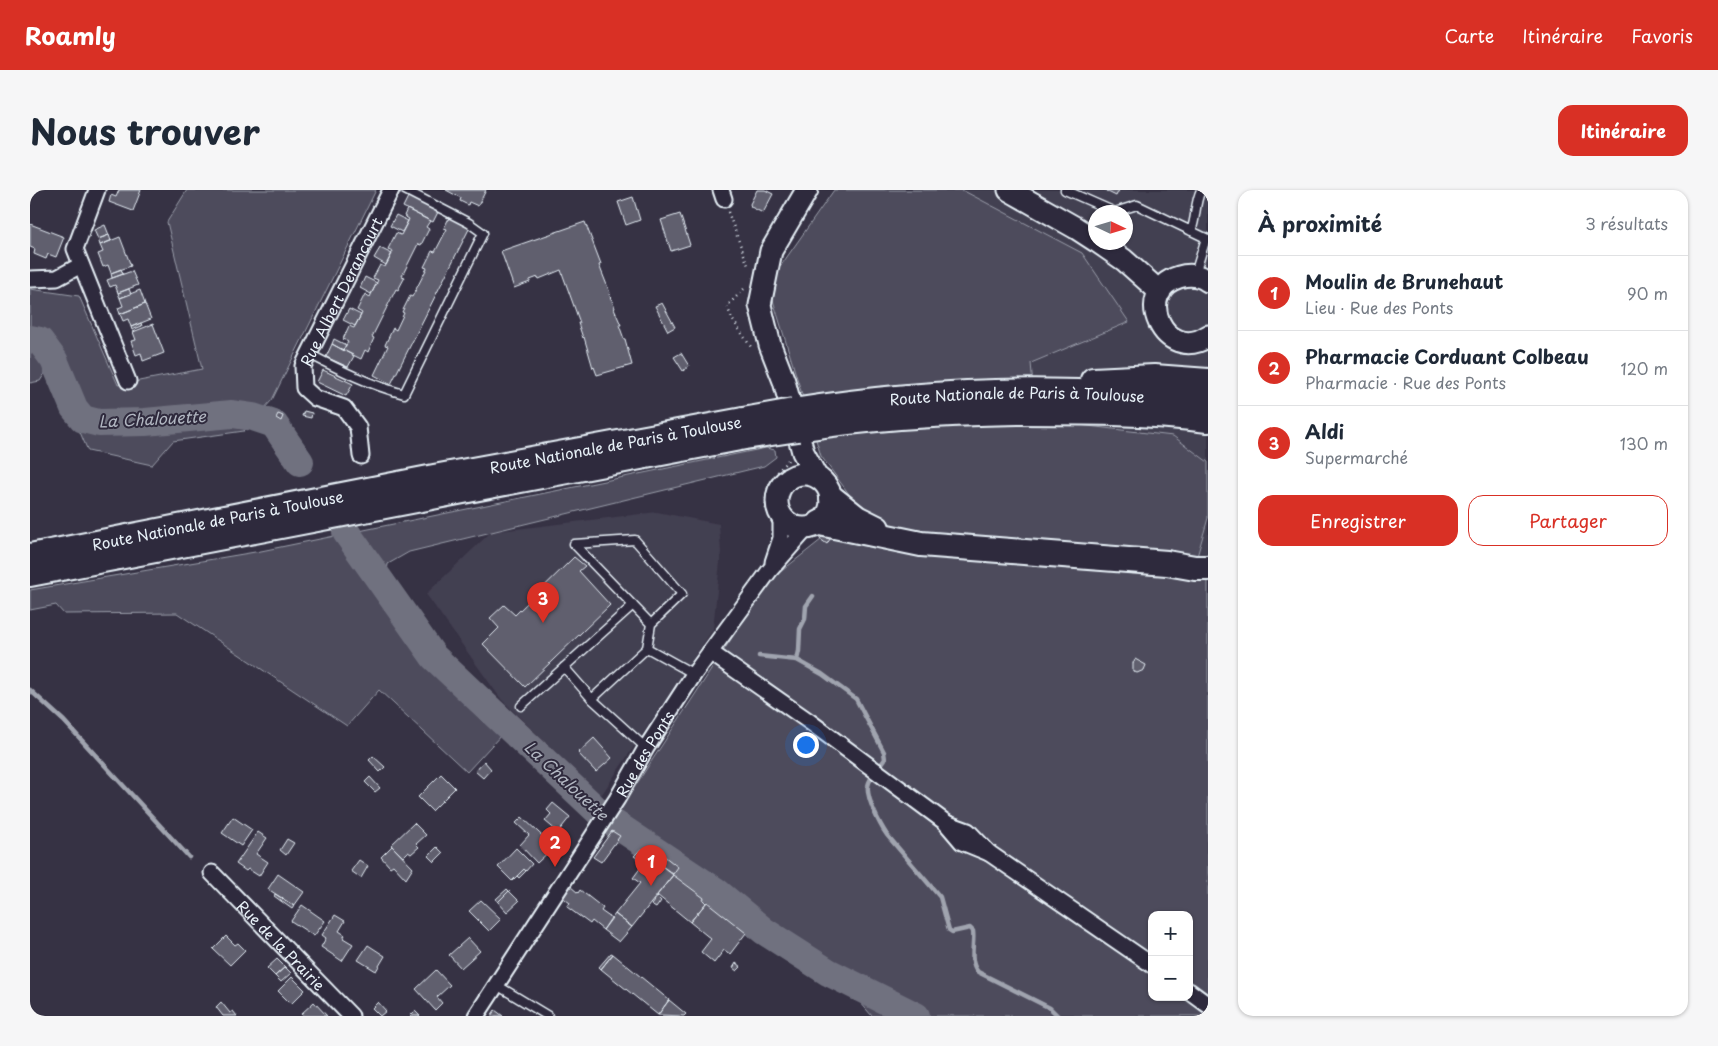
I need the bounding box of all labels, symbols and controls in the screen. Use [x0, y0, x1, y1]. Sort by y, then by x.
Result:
text: Roamly [25, 17, 116, 53]
text: Carte [1444, 22, 1494, 49]
text: Itinéraire [1522, 22, 1603, 49]
text: Favoris [1631, 22, 1693, 49]
text: Nous trouver [30, 104, 260, 157]
button: Itinéraire [1558, 105, 1688, 156]
north arrow [1088, 205, 1133, 250]
text: À proximité [1258, 207, 1382, 239]
text: 3 résultats [1585, 211, 1668, 235]
street label: Rue Albert Derancourt [294, 213, 387, 370]
text: Moulin de Brunehaut [1305, 267, 1503, 295]
text: 1 [1270, 281, 1278, 305]
text: 90 m [1627, 281, 1668, 305]
text: Lieu · Rue des Ponts [1305, 295, 1453, 319]
text: Pharmacie Corduant Colbeau [1305, 342, 1589, 370]
text: 2 [1268, 356, 1280, 380]
text: 120 m [1621, 356, 1668, 380]
text: Pharmacie · Rue des Ponts [1305, 370, 1506, 394]
street label: Route Nationale de Paris à Toulouse [888, 380, 1146, 410]
water label: La Chalouette [98, 403, 208, 433]
street label: Route Nationale de Paris à Toulouse [487, 409, 743, 478]
text: Aldi [1305, 417, 1344, 445]
text: 3 [1269, 431, 1279, 455]
text: 130 m [1620, 431, 1668, 455]
text: Supermarché [1305, 445, 1408, 469]
street label: Route Nationale de Paris à Toulouse [90, 484, 345, 555]
button: Enregistrer [1258, 495, 1458, 546]
button: Partager [1468, 495, 1668, 546]
pin: 3 [527, 582, 559, 623]
street label: Rue des Ponts [609, 706, 679, 801]
your location [793, 732, 819, 758]
water label: La Chalouette [520, 735, 616, 826]
pin: 2 [539, 826, 571, 867]
pin: 1 [635, 845, 667, 886]
street label: Rue de la Prairie [232, 894, 331, 995]
map controls [1148, 911, 1193, 1001]
button: + [1148, 911, 1193, 956]
button: − [1148, 956, 1193, 1001]

